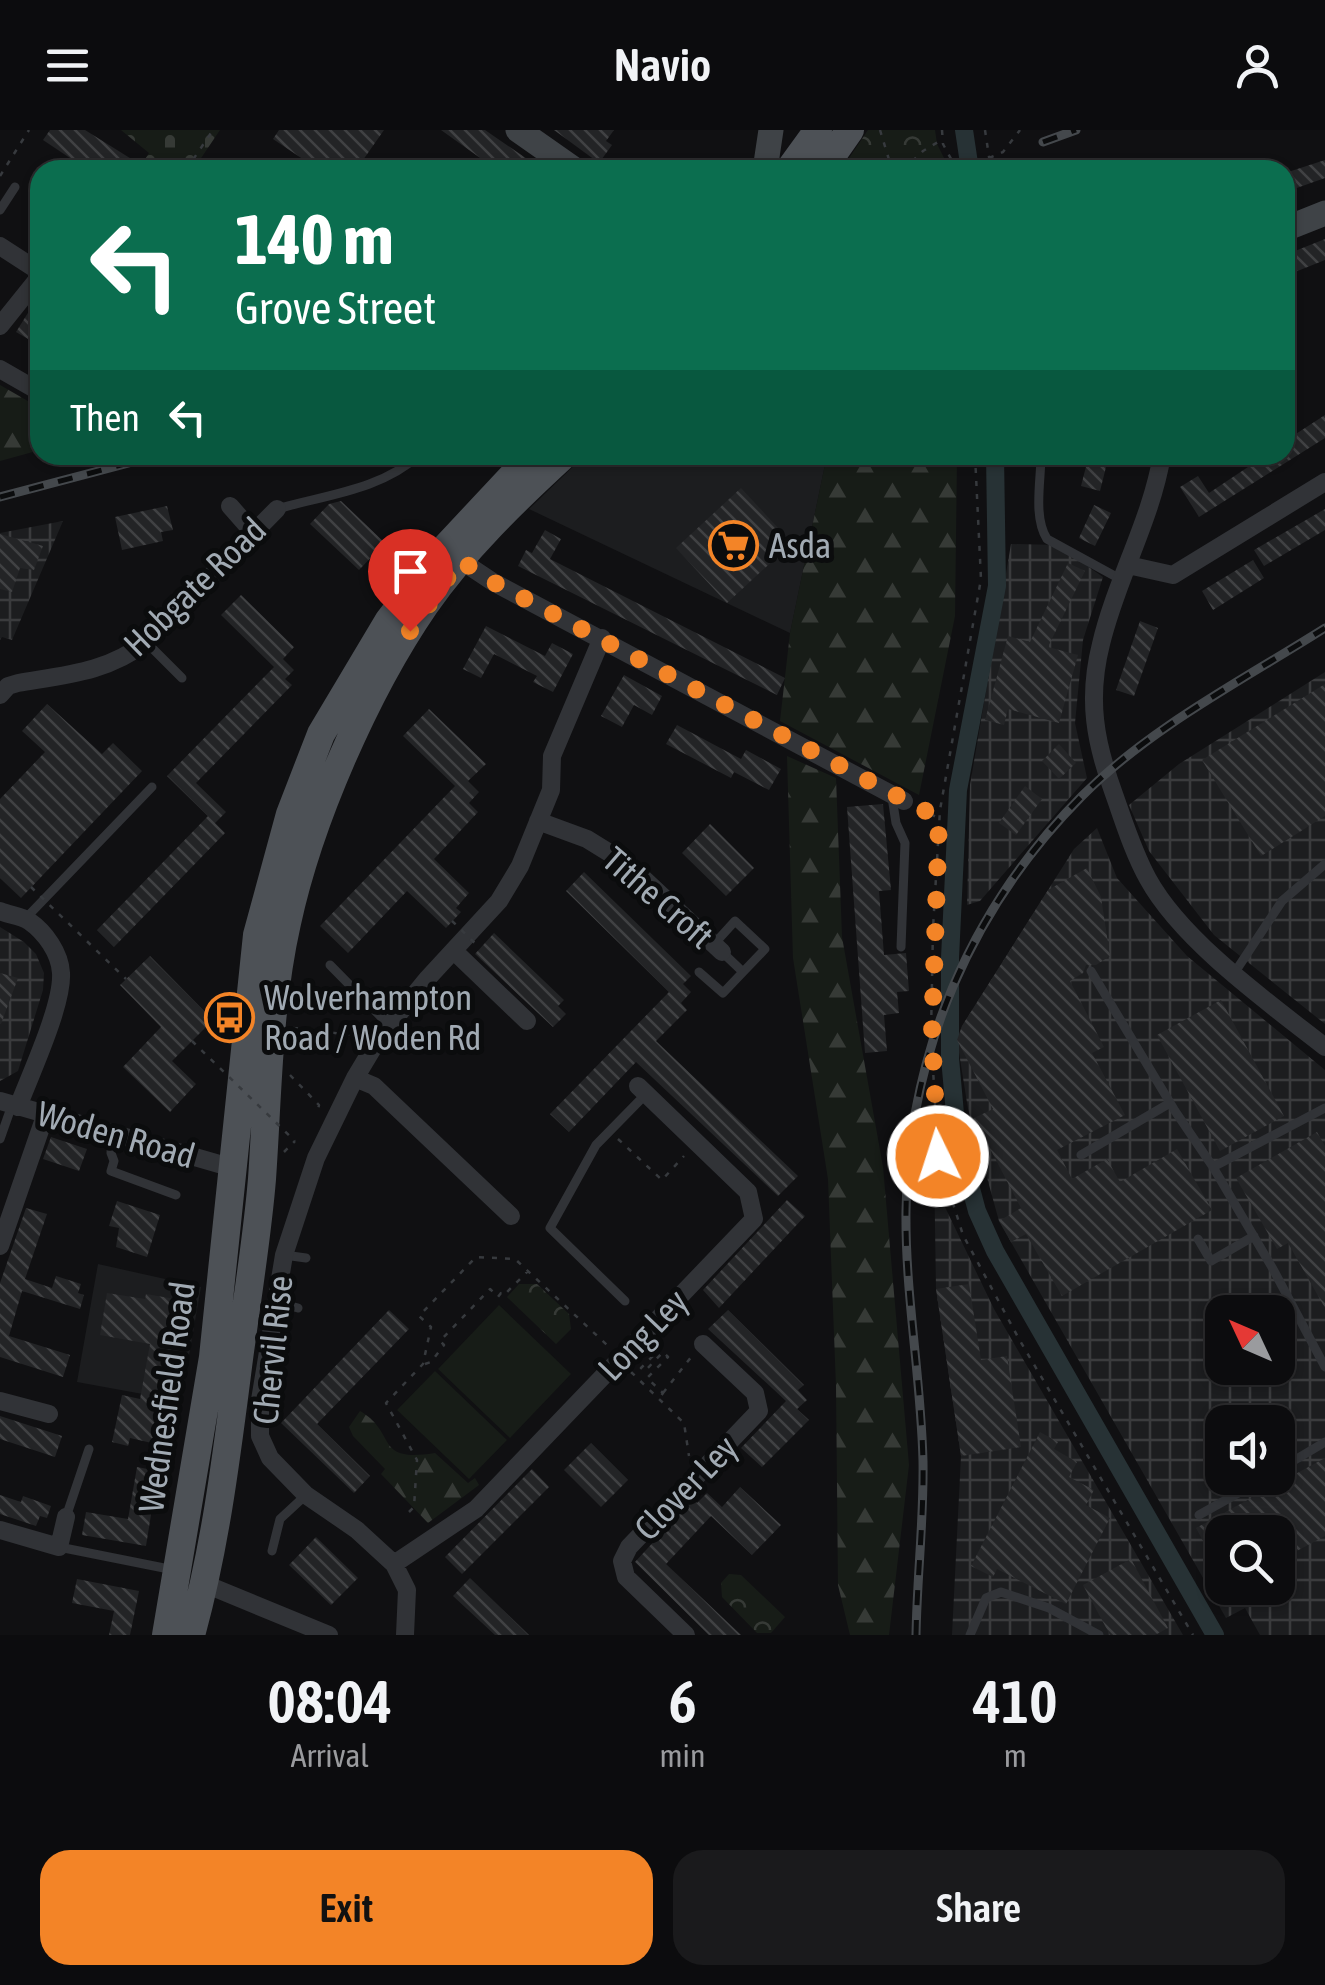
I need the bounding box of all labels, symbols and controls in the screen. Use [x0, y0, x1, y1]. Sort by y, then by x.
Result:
icon: menu [40, 38, 95, 93]
icon: person [1230, 38, 1285, 93]
text: Navio [614, 39, 711, 91]
text: 140 m [235, 199, 394, 279]
icon: left [70, 200, 200, 330]
text: Grove Street [235, 282, 436, 334]
icon: left [160, 390, 215, 445]
text: Then [70, 396, 140, 439]
street label: Hobgate Road [115, 509, 273, 664]
supermarket icon: Asda [708, 520, 760, 572]
place label: Asda [769, 525, 831, 565]
pin [368, 529, 453, 632]
icon: arrive [383, 544, 438, 599]
street label: Tithe Croft [595, 839, 722, 956]
place label: Wolverhampton Road / Woden Rd [264, 977, 481, 1057]
bus stop icon: Wolverhampton Road / Woden Rd [203, 992, 255, 1044]
street label: Woden Road [33, 1093, 200, 1176]
position arrow [886, 1104, 990, 1208]
street label: Chervil Rise [244, 1274, 300, 1426]
street label: Wednesfield Road [130, 1279, 202, 1515]
street label: Long Ley [590, 1281, 695, 1388]
north arrow [1205, 1295, 1295, 1385]
map controls [1205, 1295, 1295, 1605]
button: sound [1205, 1405, 1295, 1495]
street label: Clover Ley [626, 1427, 745, 1548]
button: search [1205, 1515, 1295, 1605]
text: 08:04 [267, 1667, 392, 1736]
text: 6 [668, 1667, 697, 1736]
text: 410 [973, 1667, 1058, 1736]
text: Arrival [291, 1737, 369, 1774]
text: min [660, 1737, 705, 1774]
text: m [1004, 1737, 1027, 1774]
button: Exit [40, 1850, 653, 1965]
button: Share [673, 1850, 1285, 1965]

